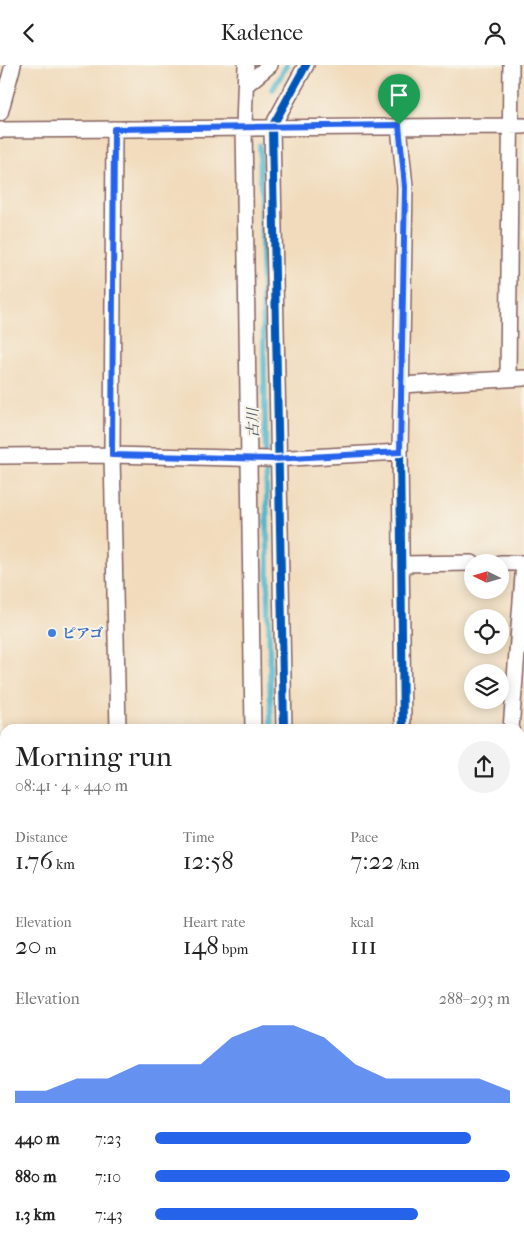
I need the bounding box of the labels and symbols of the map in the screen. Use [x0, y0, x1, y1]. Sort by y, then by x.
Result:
pin [378, 74, 420, 125]
water label: 古川 [244, 406, 262, 438]
north arrow [464, 554, 509, 599]
place label: ピアゴ [62, 625, 103, 642]
marker: ピアゴ [46, 627, 58, 639]

